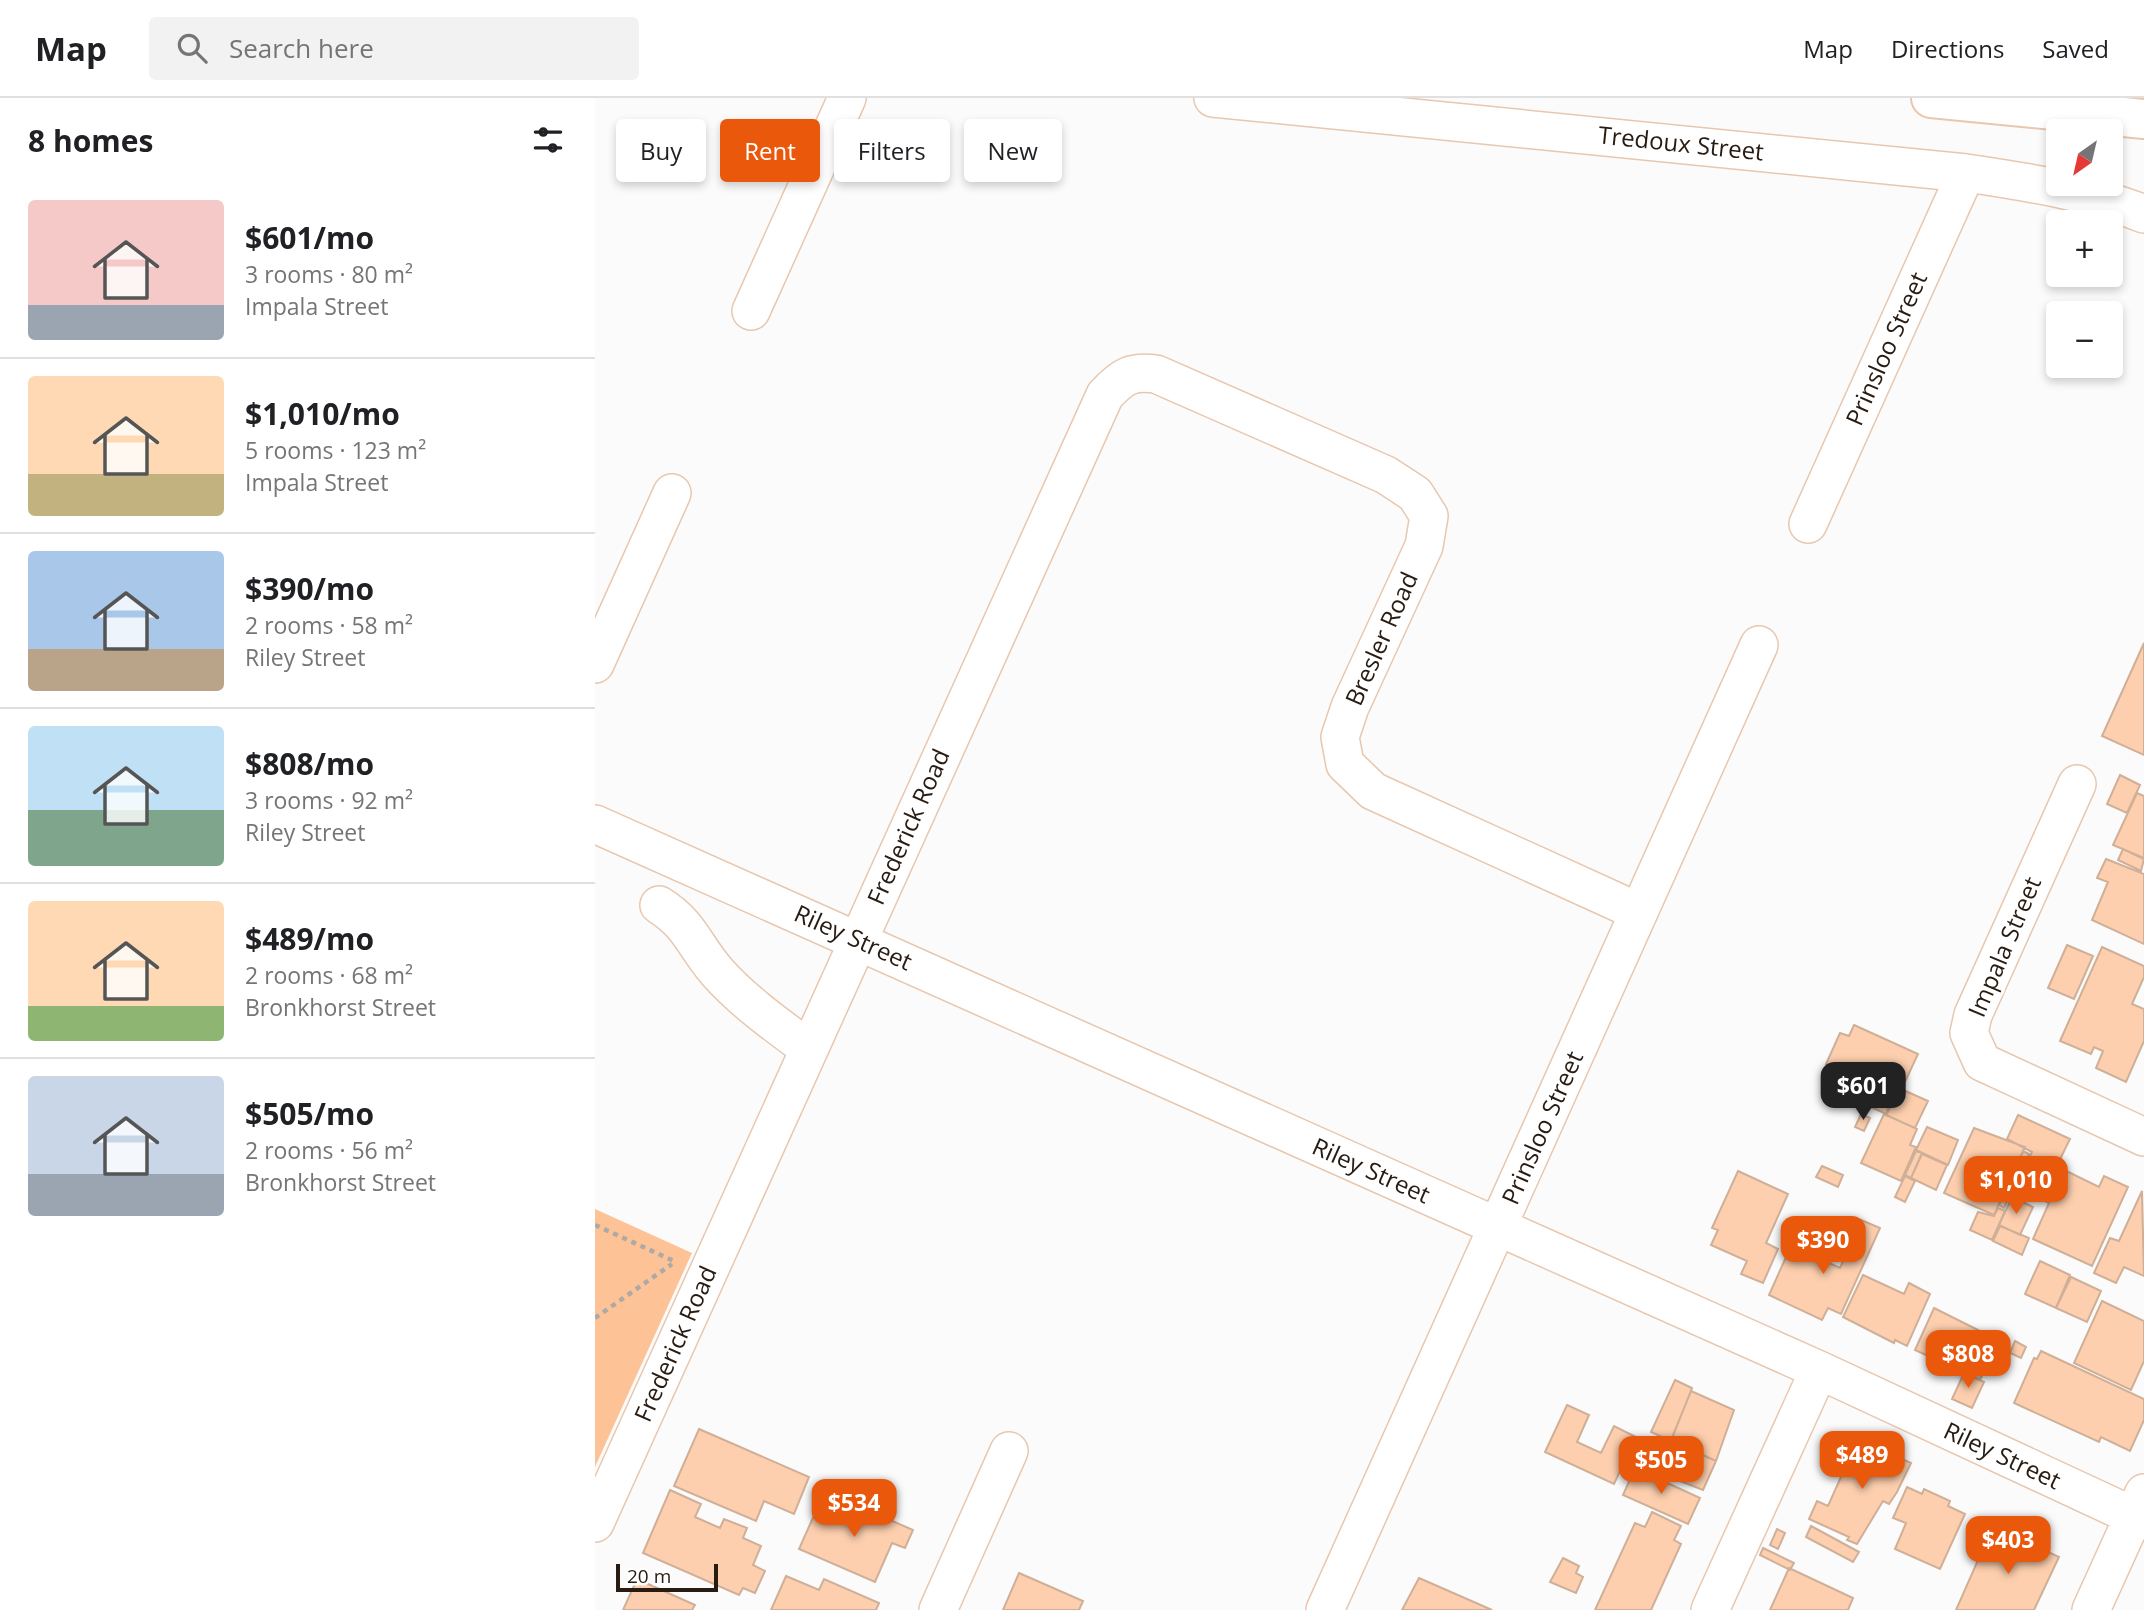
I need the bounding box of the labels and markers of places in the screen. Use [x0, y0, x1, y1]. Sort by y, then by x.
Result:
pin: $601 [1822, 1062, 1904, 1122]
pin: $1,010 [1959, 1156, 2073, 1216]
pin: $390 [1782, 1216, 1864, 1276]
pin: $808 [1927, 1330, 2009, 1390]
pin: $489 [1821, 1432, 1903, 1491]
pin: $505 [1620, 1436, 1702, 1496]
pin: $534 [813, 1480, 895, 1539]
pin: $403 [1967, 1516, 2049, 1576]

